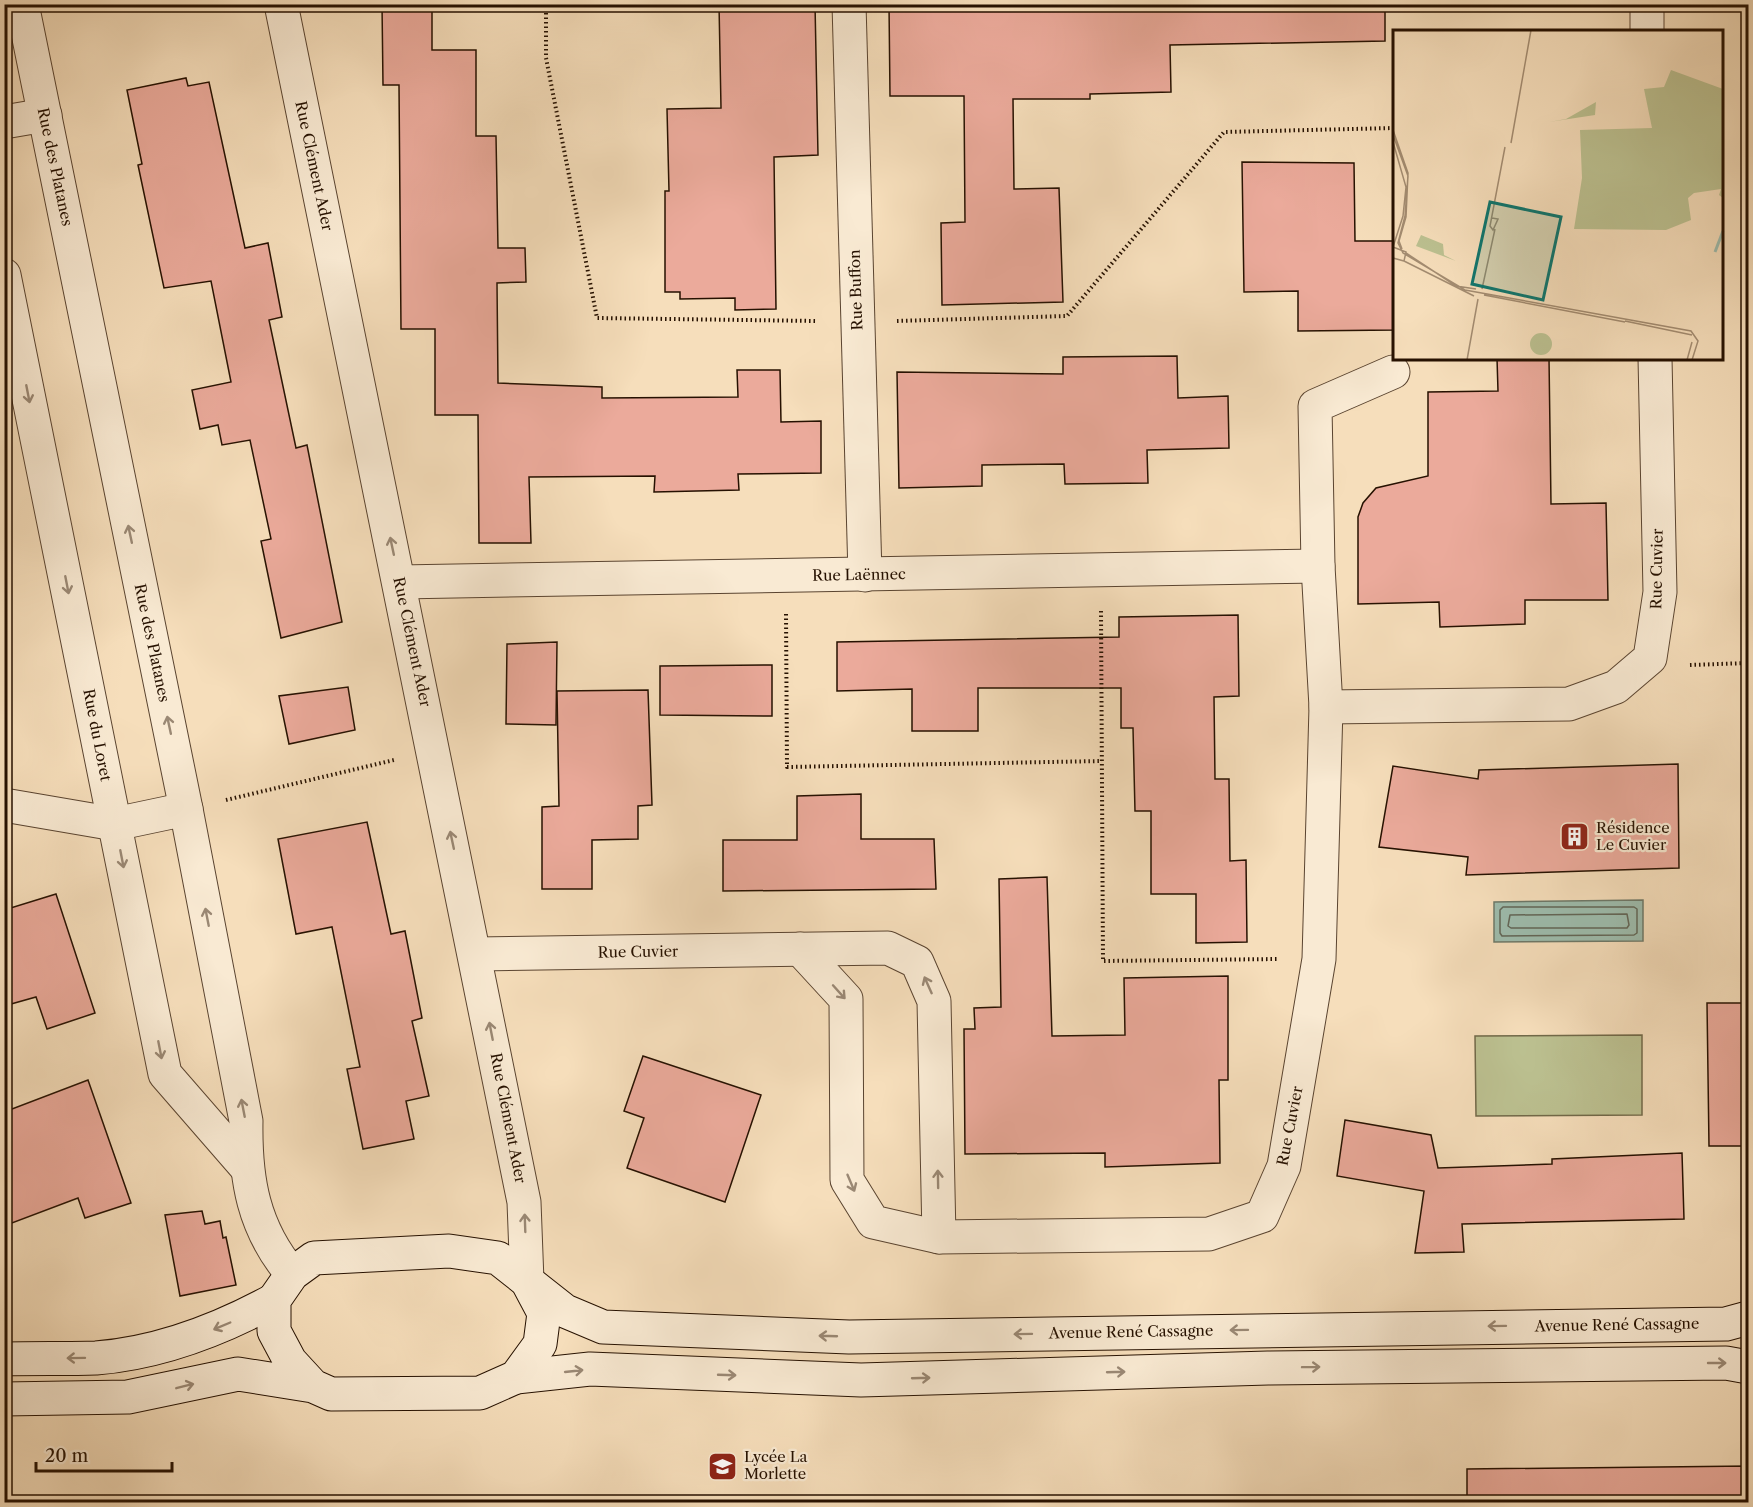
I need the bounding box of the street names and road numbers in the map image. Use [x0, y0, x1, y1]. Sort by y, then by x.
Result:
street label: Rue Clément Ader [291, 99, 338, 233]
street label: Rue des Platanes [34, 106, 77, 228]
street label: Rue Buffon [845, 249, 866, 331]
street label: Rue Cuvier [1646, 528, 1667, 609]
street label: Rue Laënnec [812, 564, 906, 585]
street label: Rue Clément Ader [389, 575, 436, 709]
street label: Rue des Platanes [131, 582, 174, 704]
street label: Rue du Loret [79, 687, 116, 783]
street label: Rue Cuvier [598, 941, 679, 962]
street label: Rue Clément Ader [487, 1051, 531, 1185]
street label: Rue Cuvier [1272, 1084, 1307, 1167]
street label: Avenue René Cassagne [1534, 1314, 1699, 1335]
street label: Avenue René Cassagne [1048, 1321, 1213, 1342]

